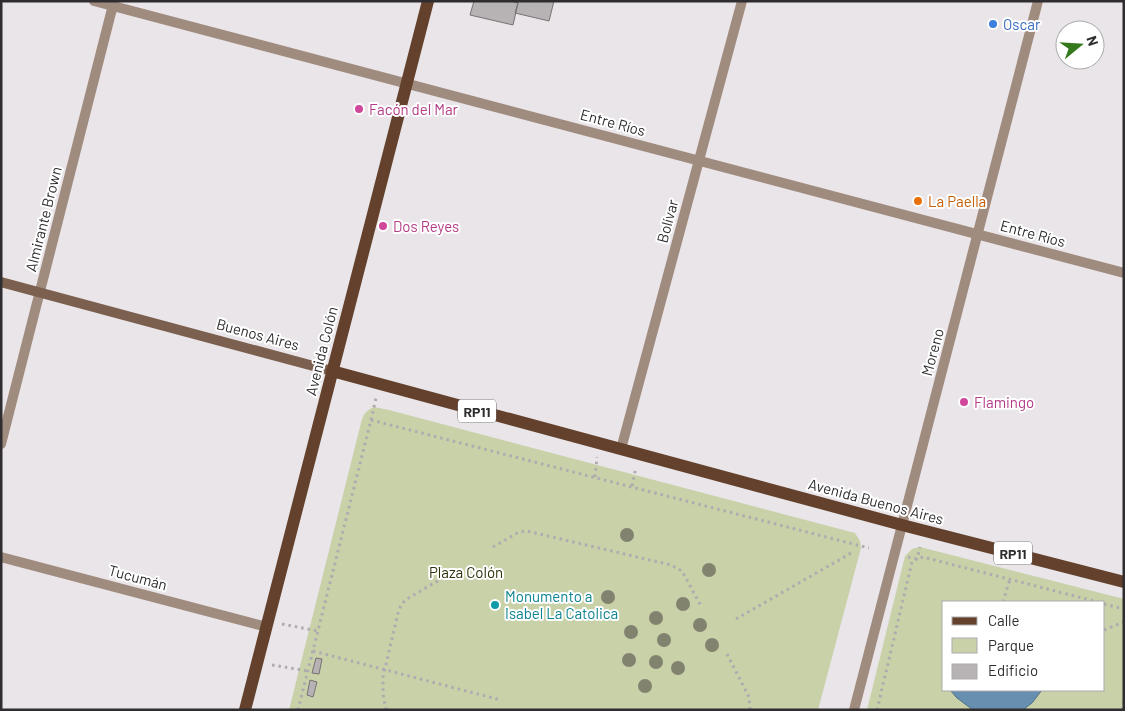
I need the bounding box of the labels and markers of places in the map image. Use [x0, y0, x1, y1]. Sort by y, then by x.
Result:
place label: Oscar [1003, 15, 1041, 33]
marker: Oscar [987, 18, 999, 30]
place label: Facón del Mar [369, 100, 459, 118]
marker: Facón del Mar [353, 103, 365, 115]
place label: La Paella [928, 192, 986, 210]
marker: La Paella [912, 195, 924, 207]
place label: Dos Reyes [393, 217, 459, 235]
marker: Dos Reyes [377, 220, 389, 232]
place label: Flamingo [974, 393, 1034, 411]
marker: Flamingo [958, 396, 970, 408]
place label: Monumento a Isabel La Catolica [505, 587, 618, 622]
marker: Monumento a Isabel La Catolica [489, 599, 501, 611]

